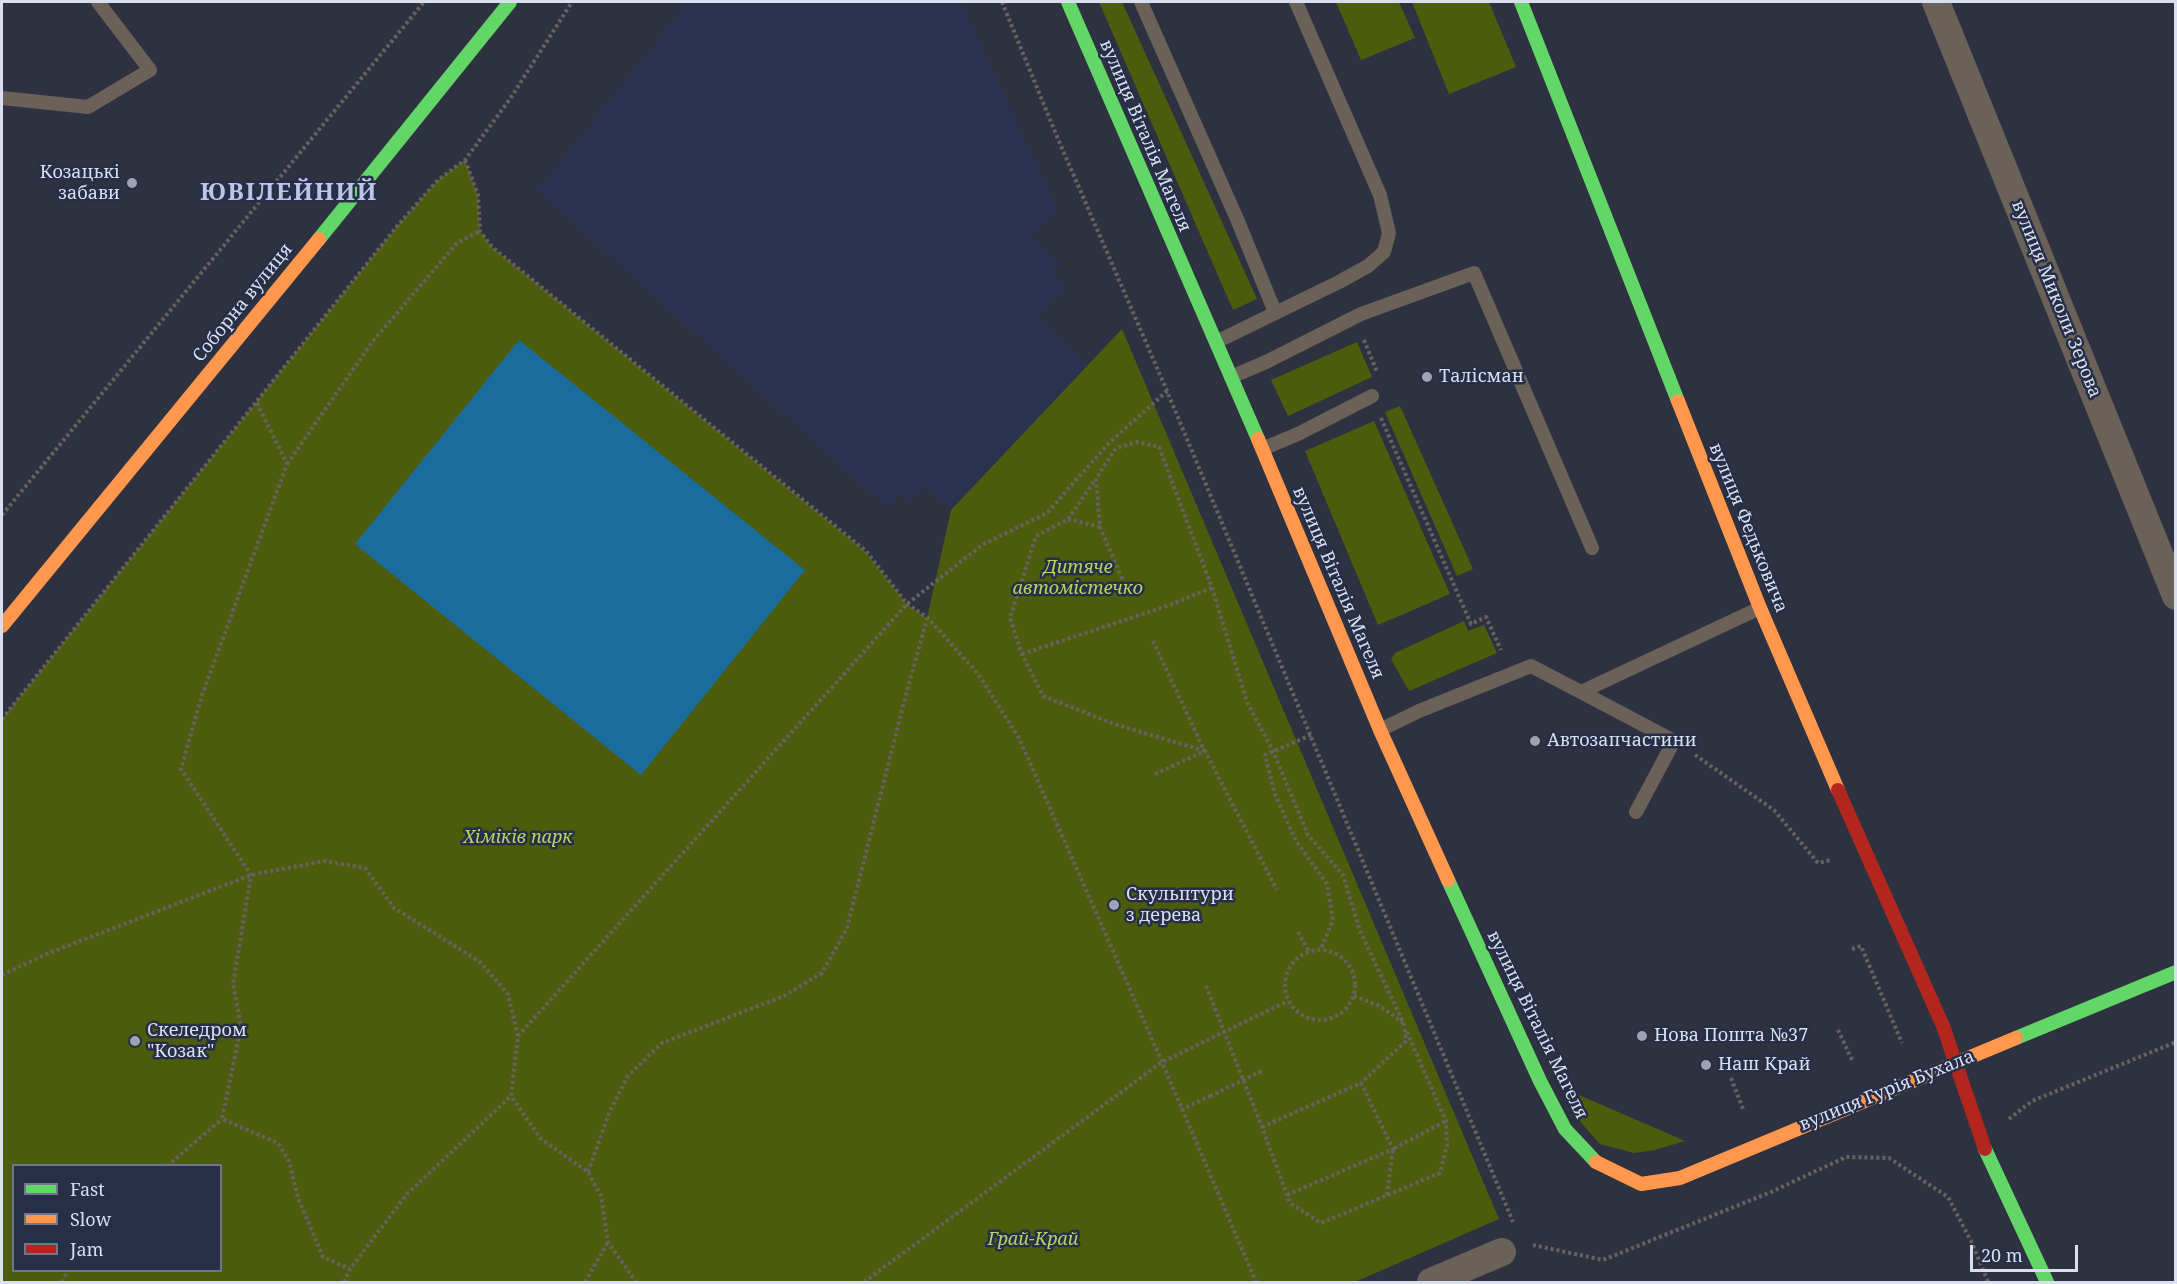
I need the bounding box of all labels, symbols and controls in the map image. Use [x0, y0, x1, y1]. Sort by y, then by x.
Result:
street label: вулиця Віталія Магеля [1095, 36, 1195, 236]
place label: Козацькі забави [40, 162, 120, 204]
marker: Козацькі забави [125, 176, 139, 190]
district label: ЮВІЛЕЙНИЙ [200, 179, 378, 207]
street label: вулиця Миколи Зерова [2006, 197, 2106, 401]
street label: Соборна вулиця [189, 239, 297, 367]
place label: Талісман [1439, 366, 1524, 388]
marker: Талісман [1420, 370, 1434, 384]
street label: вулиця Федьковича [1704, 440, 1792, 616]
street label: вулиця Віталія Магеля [1288, 483, 1388, 683]
park label: Дитяче автомістечко [1013, 557, 1143, 600]
place label: Автозапчастини [1547, 730, 1697, 752]
marker: Автозапчастини [1528, 734, 1542, 748]
park label: Хіміків парк [463, 827, 573, 849]
place label: Скульптури з дерева [1126, 884, 1234, 926]
marker: Скульптури з дерева [1107, 898, 1121, 912]
street label: вулиця Віталія Магеля [1482, 927, 1592, 1123]
place label: Скеледром "Козак" [147, 1020, 247, 1062]
place label: Нова Пошта №37 [1654, 1025, 1808, 1047]
marker: Нова Пошта №37 [1635, 1029, 1649, 1043]
marker: Скеледром "Козак" [128, 1034, 142, 1048]
street label: вулиця Гурія Бухала [1796, 1046, 1978, 1136]
place label: Наш Край [1718, 1054, 1811, 1076]
marker: Наш Край [1699, 1058, 1713, 1072]
legend [12, 1164, 222, 1272]
text: Fast [70, 1177, 105, 1201]
text: Slow [70, 1207, 111, 1231]
park label: Грай-Край [988, 1229, 1078, 1251]
scale bar [1973, 1233, 2081, 1271]
text: Jam [70, 1237, 104, 1261]
text: 20 m [1981, 1243, 2023, 1267]

